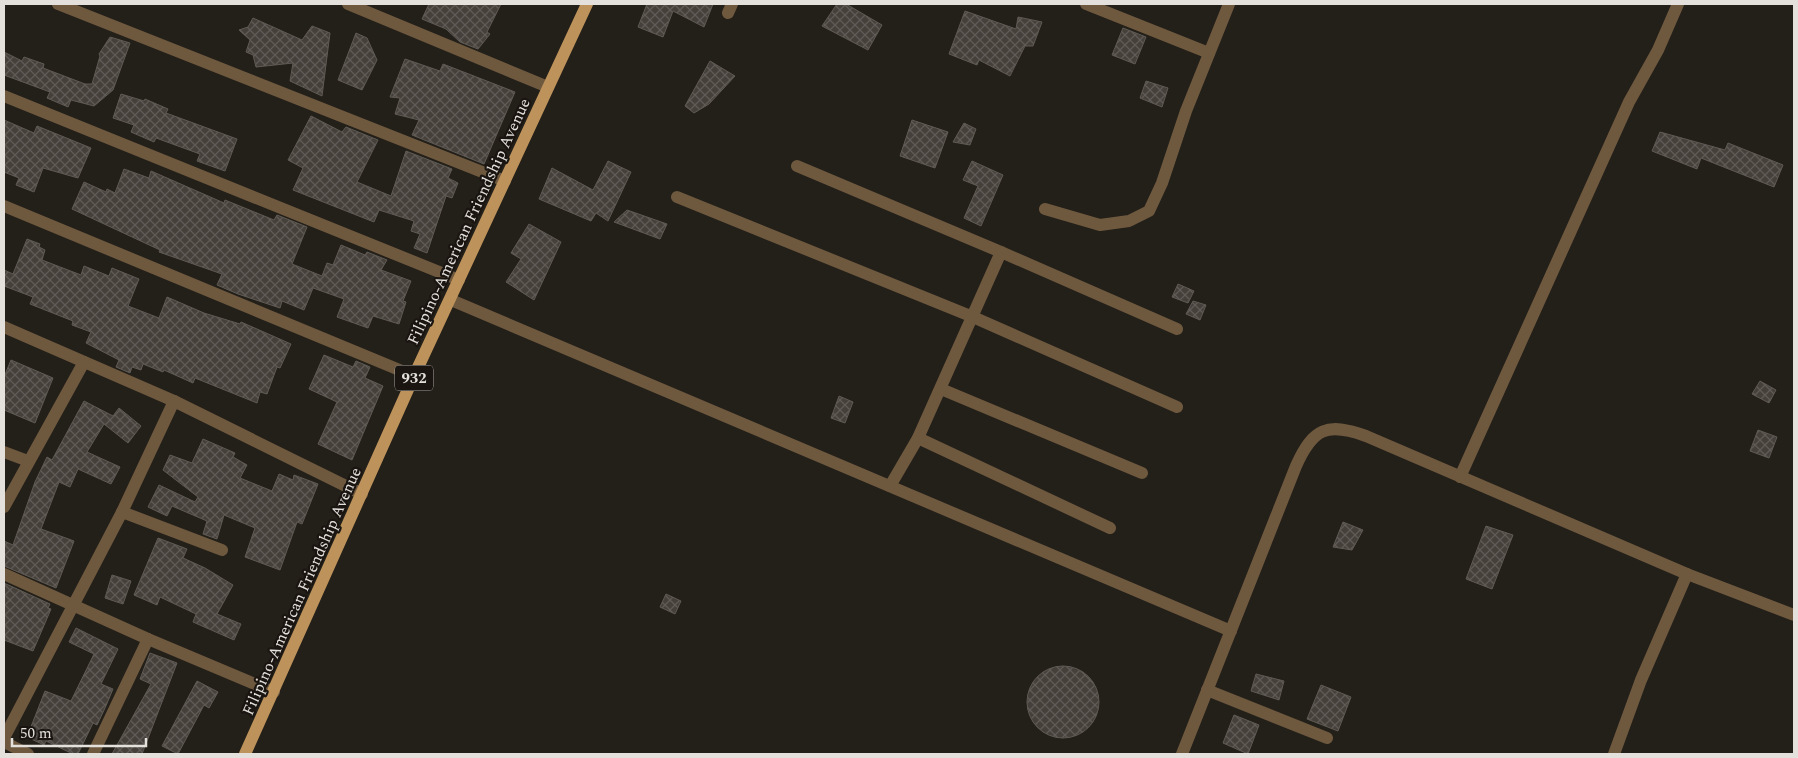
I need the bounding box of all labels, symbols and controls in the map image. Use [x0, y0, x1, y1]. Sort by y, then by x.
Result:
street label: Filipino-American Friendship Avenue [401, 94, 537, 349]
road number: 932 [395, 366, 433, 390]
street label: Filipino-American Friendship Avenue [236, 463, 368, 719]
scale bar [12, 716, 146, 748]
text: 50 m [20, 722, 52, 745]

